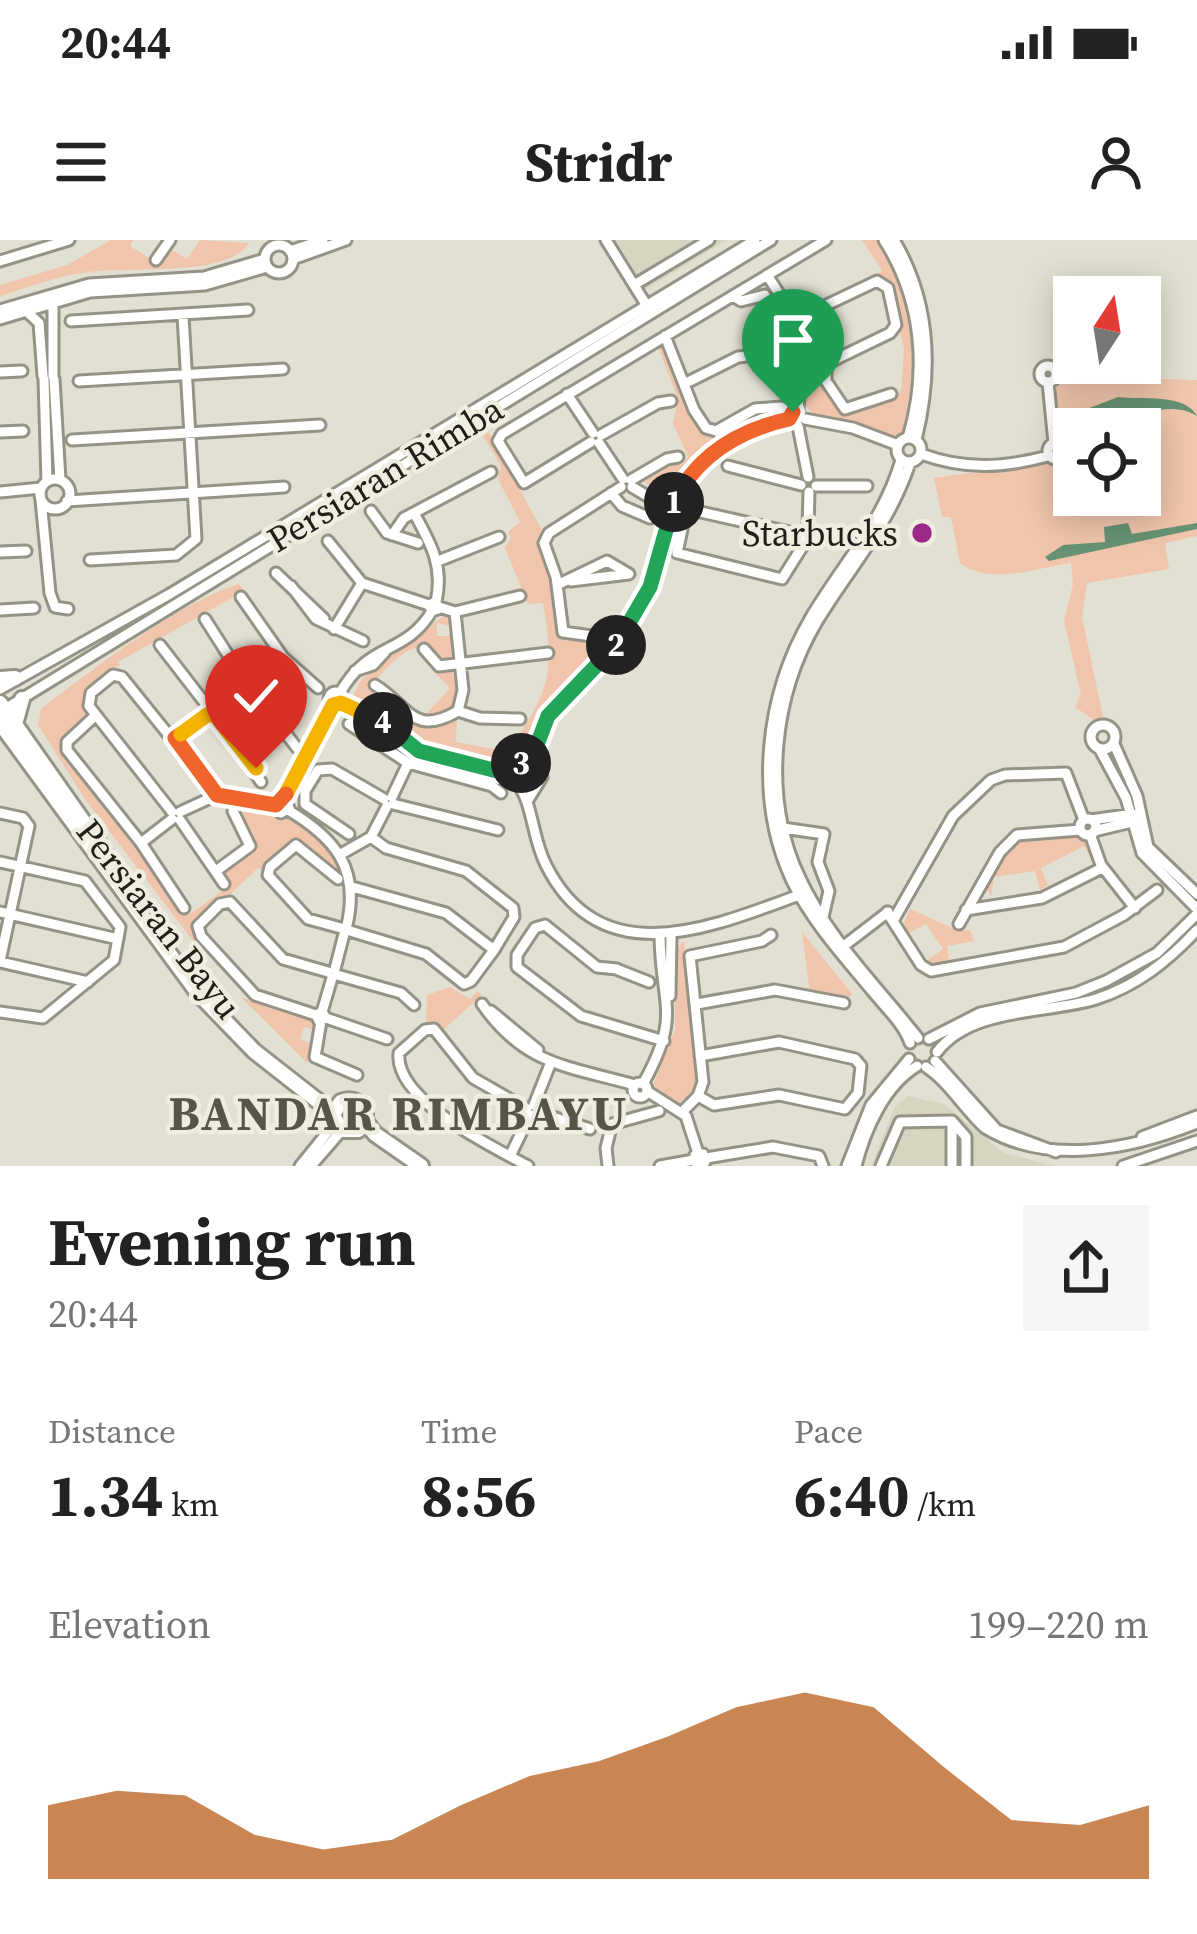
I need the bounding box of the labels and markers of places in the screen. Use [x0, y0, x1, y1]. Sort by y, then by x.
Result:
pin [742, 289, 844, 412]
pin: 1 [644, 472, 704, 532]
place label: Starbucks [742, 509, 898, 558]
marker: Starbucks [909, 520, 935, 546]
pin: 2 [586, 615, 646, 675]
pin [205, 645, 307, 768]
pin: 4 [353, 692, 413, 752]
pin: 3 [491, 733, 551, 793]

